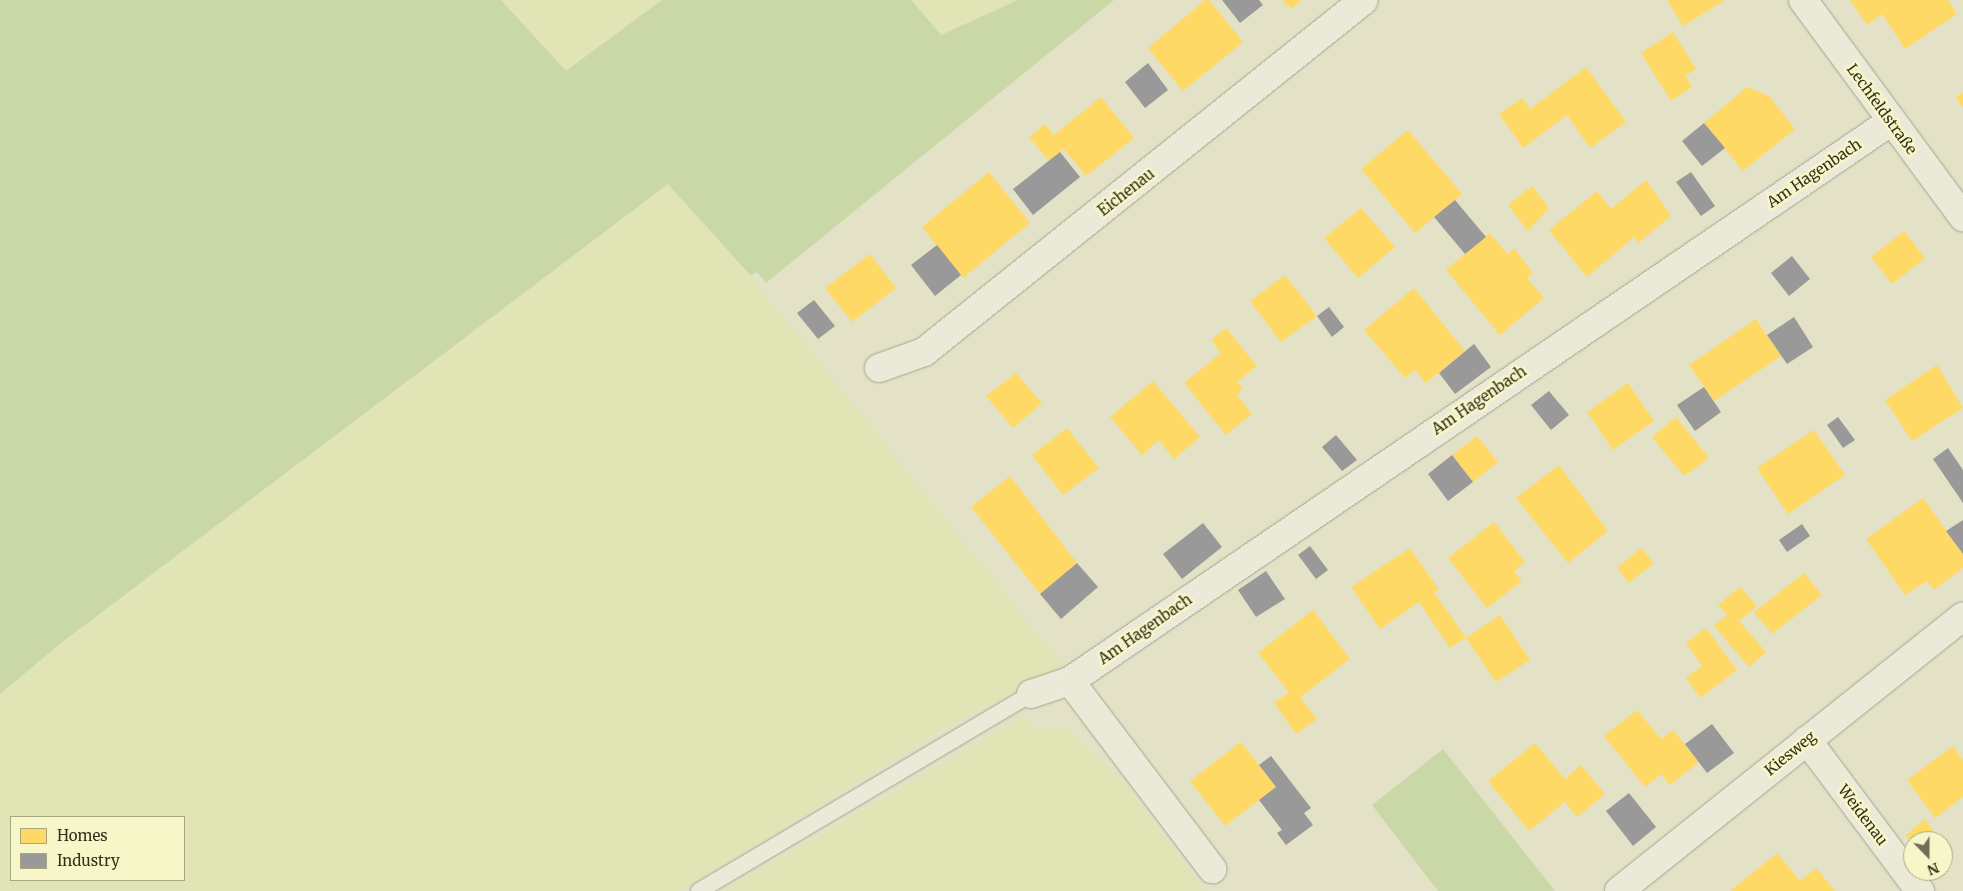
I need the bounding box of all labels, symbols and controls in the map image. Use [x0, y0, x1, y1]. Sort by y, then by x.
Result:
street label: Lechfeldstraße [1843, 60, 1921, 158]
street label: Am Hagenbach [1763, 135, 1865, 211]
street label: Eichenau [1094, 164, 1158, 220]
street label: Am Hagenbach [1428, 362, 1530, 438]
street label: Am Hagenbach [1095, 590, 1195, 668]
street label: Kiesweg [1761, 727, 1819, 779]
street label: Weidenau [1834, 781, 1892, 849]
legend [10, 816, 185, 881]
text: Homes [57, 826, 108, 845]
north arrow [1903, 831, 1953, 881]
text: Industry [57, 851, 120, 870]
text: N [1925, 859, 1942, 879]

